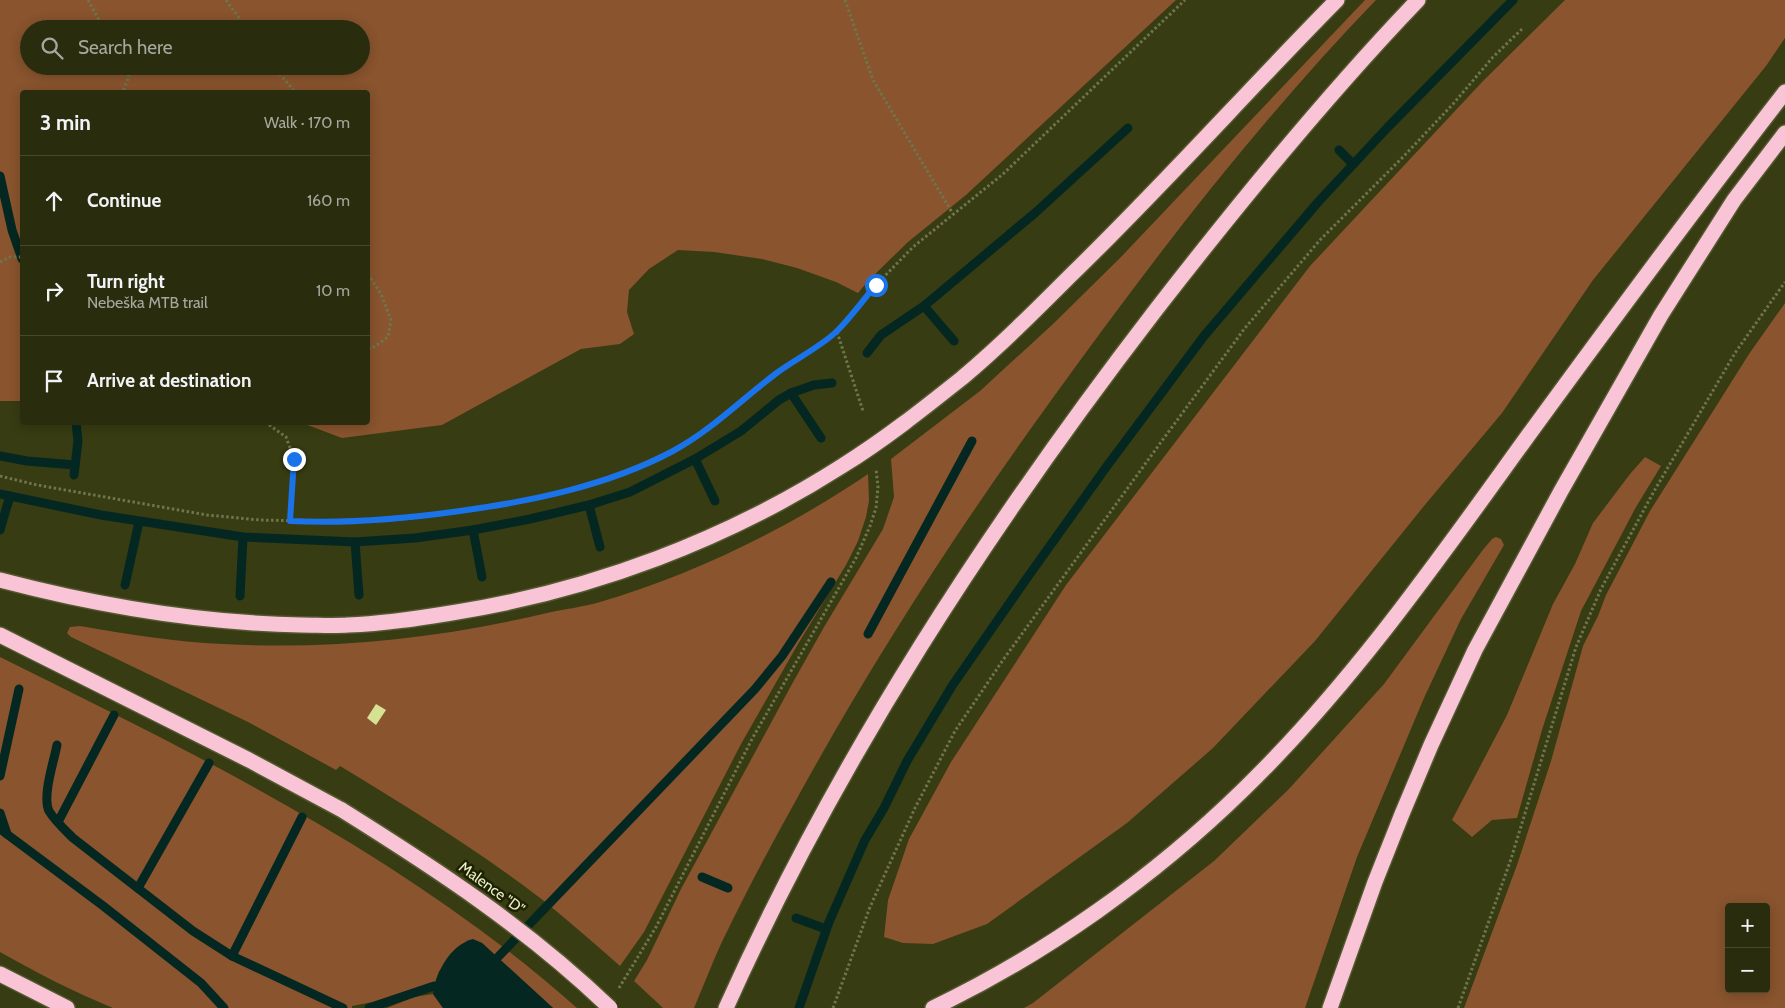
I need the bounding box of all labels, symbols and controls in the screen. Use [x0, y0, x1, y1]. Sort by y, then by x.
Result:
search box [20, 20, 370, 75]
icon: search [38, 34, 66, 62]
text: Search here [78, 36, 172, 59]
text: 3 min [40, 110, 91, 135]
text: Walk · 170 m [264, 113, 350, 132]
icon: ahead [40, 187, 68, 215]
text: Continue [87, 189, 161, 212]
text: 160 m [307, 191, 350, 210]
text: Turn right [87, 270, 165, 293]
route start [865, 274, 888, 297]
icon: right [40, 277, 68, 305]
text: 10 m [316, 281, 350, 300]
text: Nebeška MTB trail [87, 293, 208, 312]
icon: arrive [40, 367, 68, 395]
text: Arrive at destination [87, 369, 251, 392]
route end [283, 448, 306, 471]
street label: Malence "D" [455, 858, 529, 918]
map controls [1725, 903, 1770, 993]
button: + [1725, 903, 1770, 948]
button: − [1725, 948, 1770, 993]

